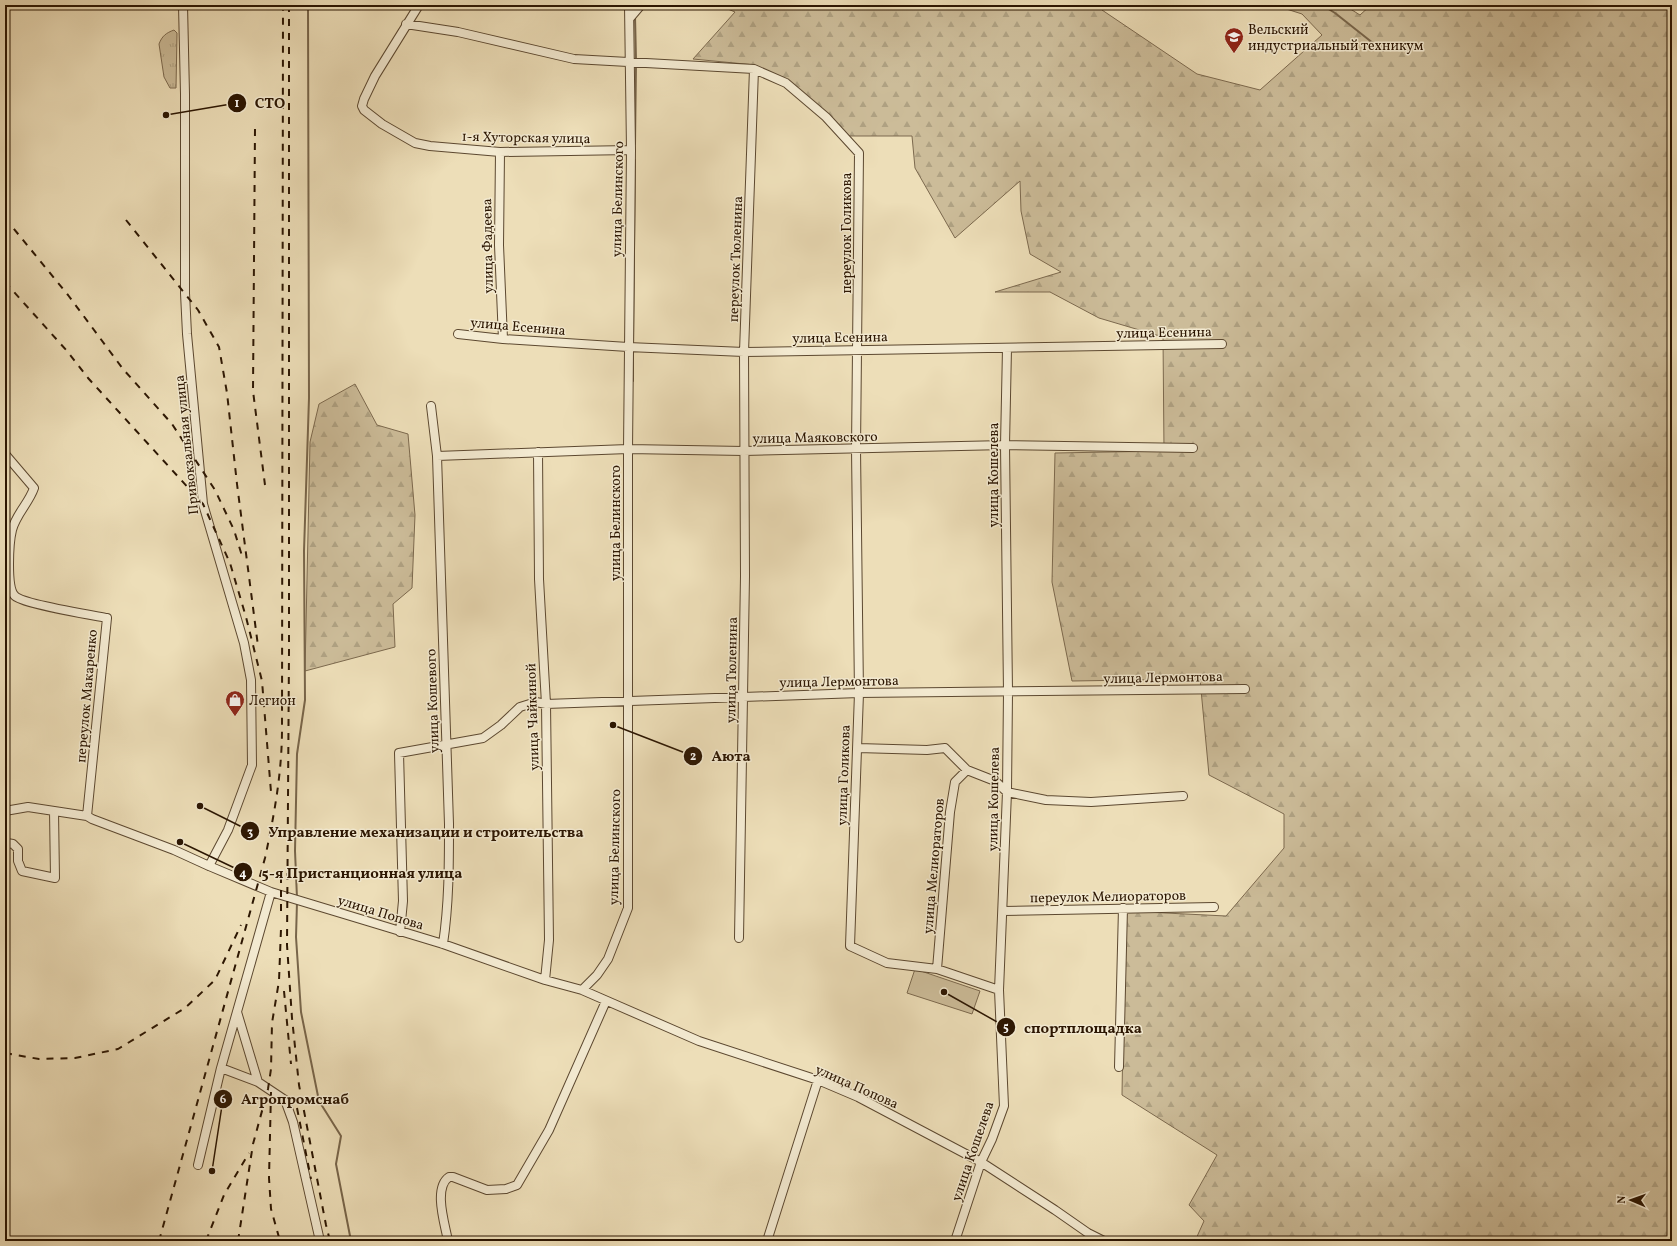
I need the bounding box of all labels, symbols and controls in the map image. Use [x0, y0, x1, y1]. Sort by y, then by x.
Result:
place label: Вельский индустриальный техникум [1248, 21, 1424, 56]
school or university icon: Вельский индустриальный техникум [1223, 26, 1245, 54]
callout: СТО [227, 89, 294, 116]
text: СТО [255, 94, 285, 115]
text: 1 [235, 96, 240, 112]
street label: 1-я Хуторская улица [461, 128, 591, 149]
street label: улица Белинского [608, 141, 629, 257]
street label: переулок Голикова [838, 172, 857, 294]
street label: переулок Тюленина [725, 196, 748, 323]
street label: улица Фадеева [478, 198, 499, 294]
street label: улица Есенина [469, 314, 566, 341]
street label: улица Есенина [1116, 323, 1212, 344]
street label: улица Есенина [792, 328, 888, 349]
street label: Привокзальная улица [171, 374, 204, 516]
street label: улица Кошелева [985, 423, 1004, 527]
street label: улица Маяковского [752, 428, 878, 449]
street label: улица Белинского [607, 465, 626, 581]
street label: улица Тюленина [722, 617, 743, 723]
street label: переулок Макаренко [72, 629, 103, 764]
street label: улица Кошевого [422, 648, 445, 753]
street label: улица Чайкиной [522, 662, 545, 771]
street label: улица Лермонтова [1103, 668, 1223, 689]
street label: улица Лермонтова [779, 672, 899, 693]
shop icon: Легион [224, 689, 246, 717]
place label: Легион [249, 692, 296, 711]
street label: улица Голикова [833, 724, 856, 826]
callout: Аюта [683, 743, 759, 770]
street label: улица Кошелева [984, 746, 1005, 852]
text: Аюта [711, 747, 751, 768]
text: 2 [690, 749, 696, 765]
street label: улица Белинского [605, 789, 626, 905]
street label: улица Мелиораторов [919, 797, 950, 935]
callout: Управление механизации и строительства [240, 818, 592, 845]
text: Управление механизации и строительства [268, 823, 584, 844]
text: 3 [247, 825, 253, 841]
callout: 5-я Пристанционная улица [233, 859, 470, 886]
text: 5-я Пристанционная улица [262, 864, 462, 885]
text: 4 [239, 866, 247, 882]
street label: переулок Мелиораторов [1030, 887, 1186, 908]
street label: улица Попова [335, 891, 426, 936]
callout: спортплощадка [996, 1014, 1150, 1041]
text: спортплощадка [1024, 1019, 1142, 1040]
text: 5 [1003, 1020, 1009, 1036]
street label: улица Попова [812, 1061, 901, 1114]
callout: Агропромснаб [213, 1086, 357, 1113]
text: Агропромснаб [241, 1090, 349, 1111]
text: 6 [220, 1092, 227, 1108]
street label: улица Кошелева [947, 1099, 999, 1204]
north arrow [1611, 1180, 1651, 1220]
text: N [1615, 1195, 1630, 1204]

